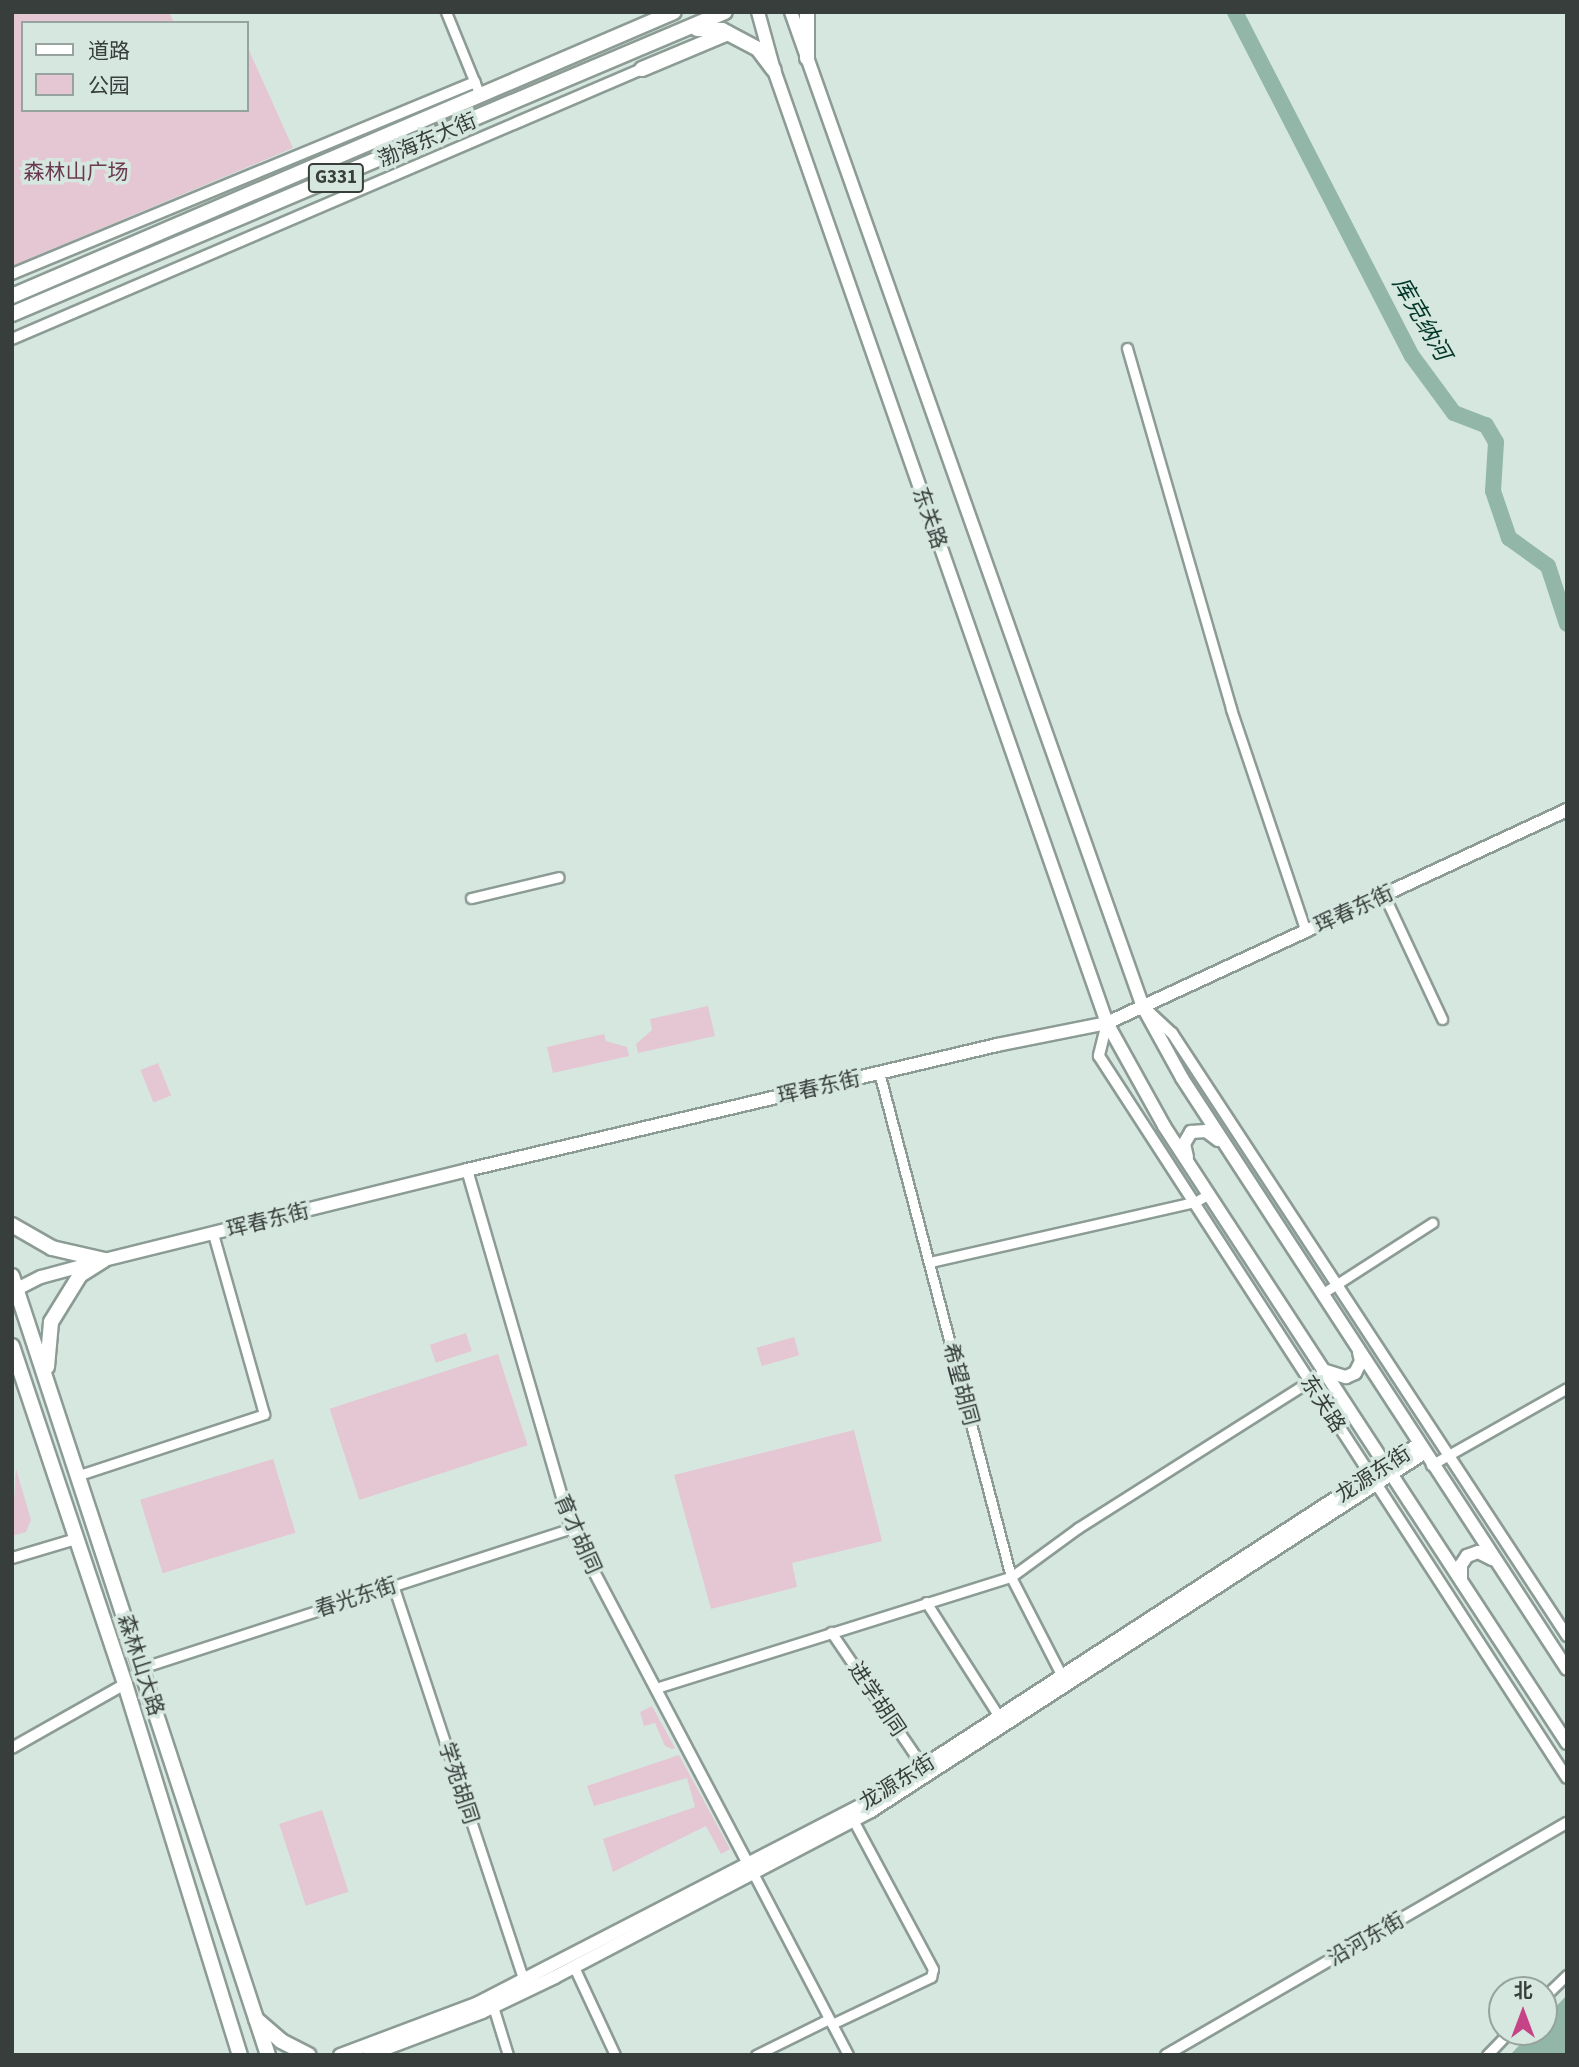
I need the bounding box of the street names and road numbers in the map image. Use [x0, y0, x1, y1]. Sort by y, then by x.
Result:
street label: 渤海东大街 [374, 108, 480, 172]
road number: G331 [306, 162, 366, 194]
street label: 东关路 [908, 484, 952, 552]
street label: 珲春东街 [1311, 880, 1397, 938]
street label: 珲春东街 [775, 1065, 863, 1109]
street label: 珲春东街 [224, 1198, 312, 1242]
street label: 希望胡同 [938, 1340, 984, 1428]
street label: 东关路 [1295, 1371, 1351, 1437]
street label: 龙源东街 [1331, 1441, 1415, 1507]
street label: 育才胡同 [549, 1491, 607, 1577]
street label: 春光东街 [312, 1572, 400, 1622]
street label: 森林山大路 [113, 1611, 169, 1719]
street label: 进学胡同 [843, 1657, 911, 1741]
street label: 学苑胡同 [434, 1739, 484, 1827]
street label: 龙源东街 [855, 1749, 939, 1815]
street label: 沿河东街 [1323, 1907, 1409, 1971]

